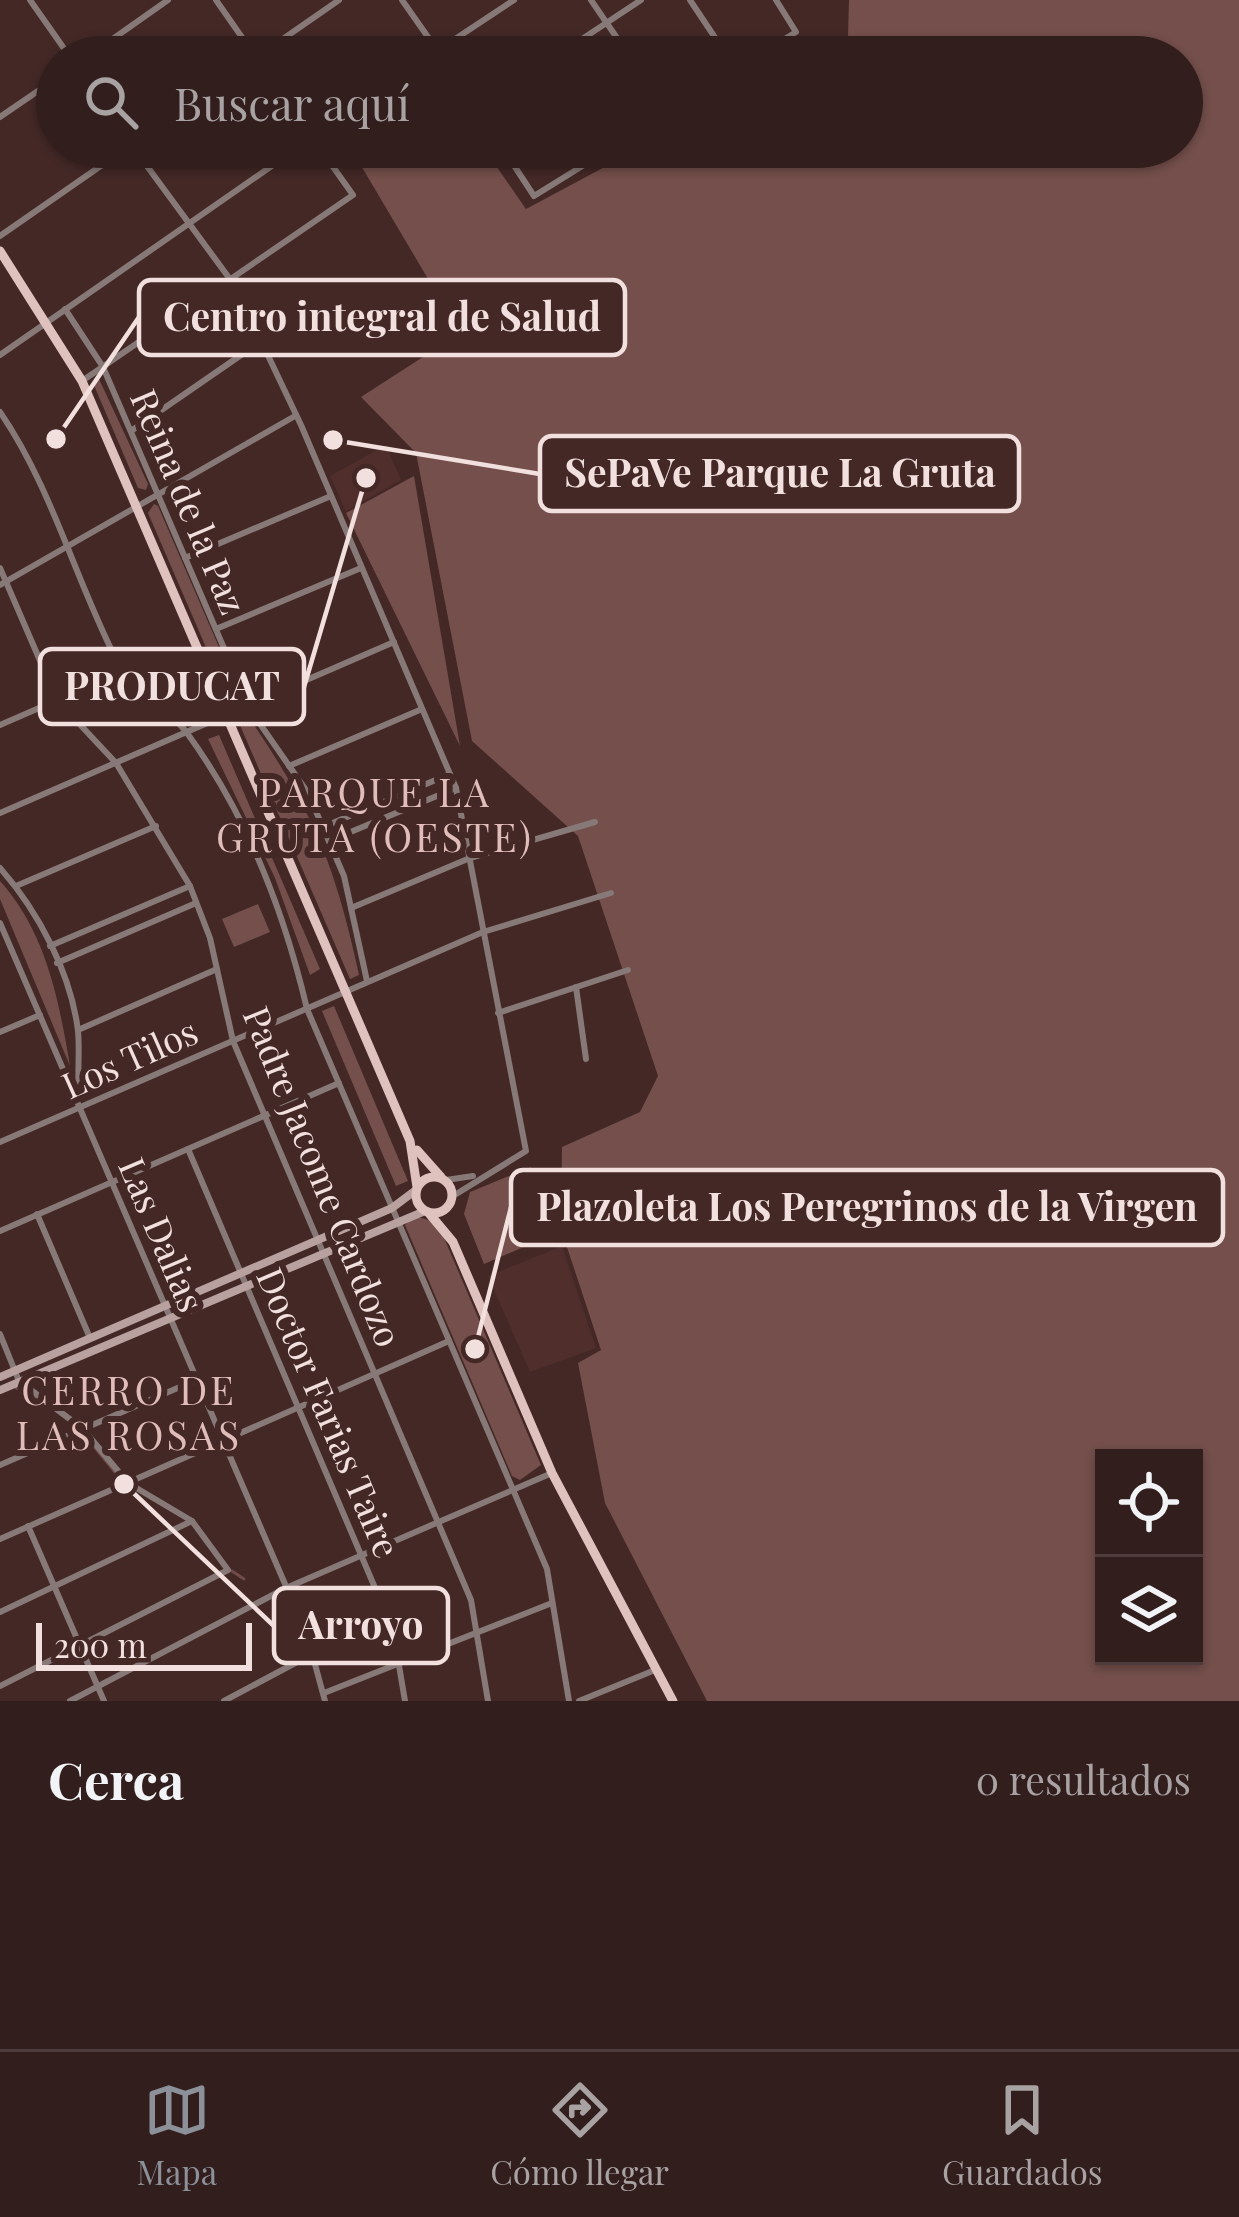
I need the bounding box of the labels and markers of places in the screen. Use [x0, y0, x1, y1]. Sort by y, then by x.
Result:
callout: Centro integral de Salud [139, 280, 625, 355]
callout: SePaVe Parque La Gruta [540, 436, 1019, 511]
callout: PRODUCAT [40, 649, 304, 724]
callout: Plazoleta Los Peregrinos de la Virgen [511, 1170, 1223, 1245]
callout: Arroyo [274, 1588, 448, 1663]

